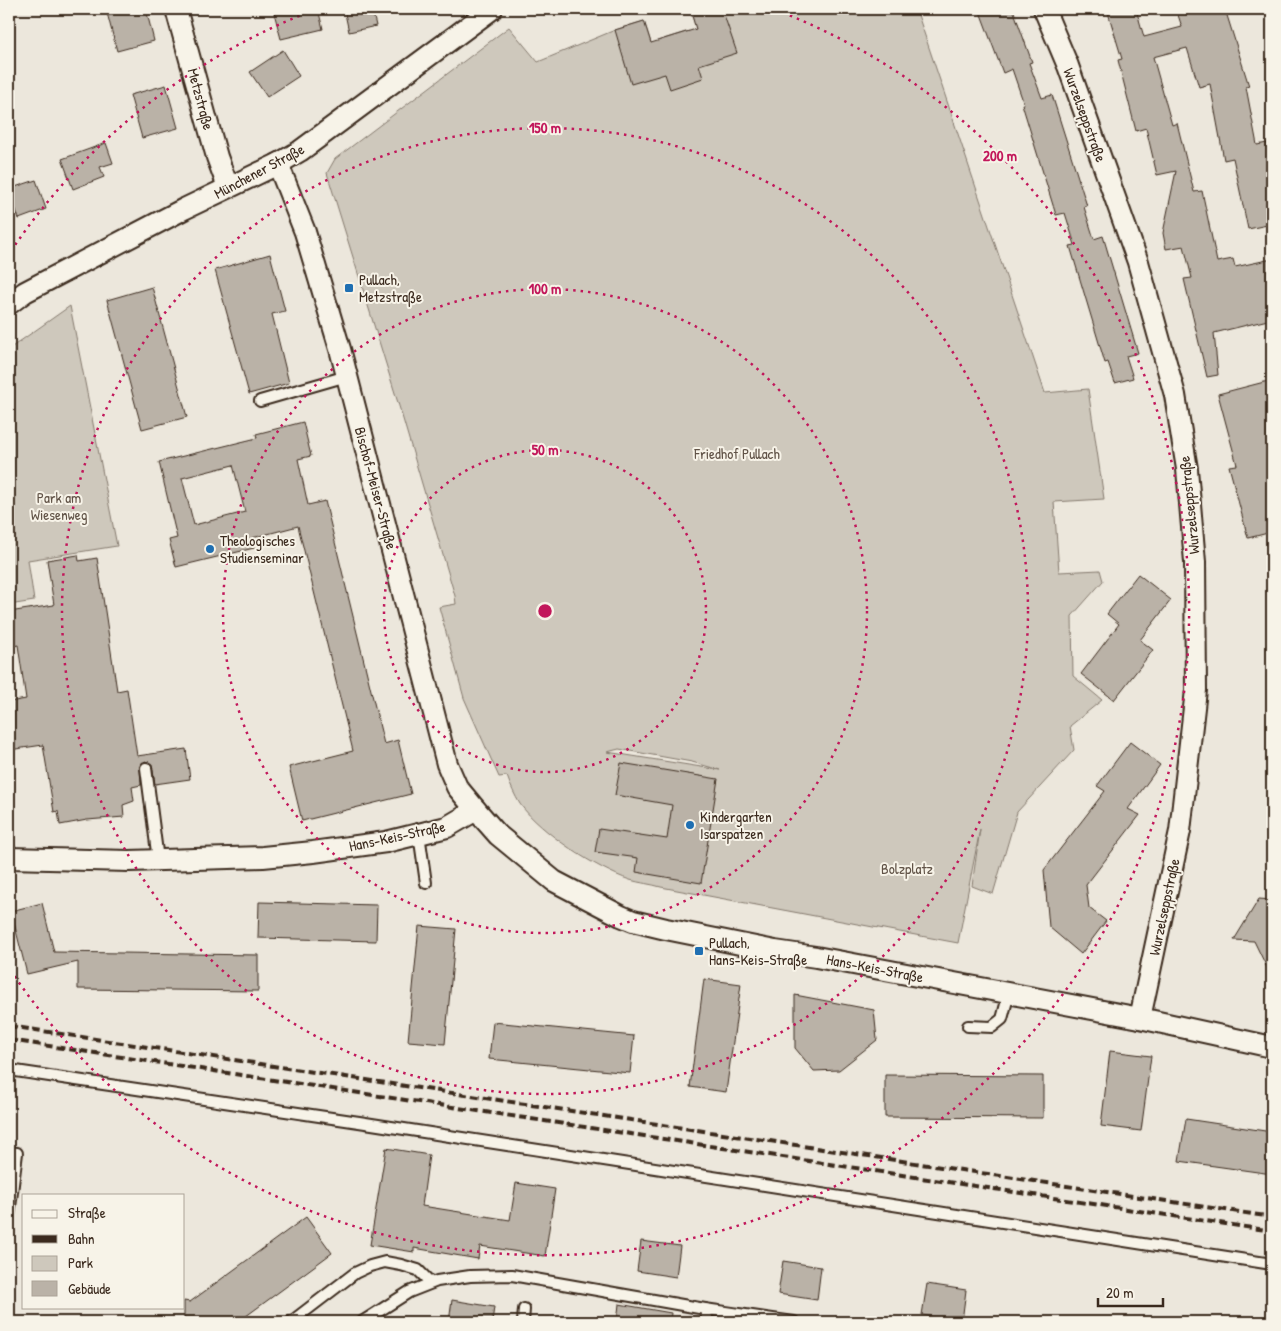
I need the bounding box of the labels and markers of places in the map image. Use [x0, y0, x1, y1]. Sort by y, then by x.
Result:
place label: Pullach, Metzstraße [359, 269, 422, 307]
marker: Pullach, Metzstraße [343, 282, 355, 294]
place label: Theologisches Studienseminar [220, 530, 304, 568]
marker: Theologisches Studienseminar [204, 543, 216, 555]
centre of rings [536, 602, 554, 620]
place label: Kindergarten Isarspatzen [700, 806, 772, 844]
marker: Kindergarten Isarspatzen [684, 819, 696, 831]
place label: Pullach, Hans-Keis-Straße [709, 932, 807, 970]
marker: Pullach, Hans-Keis-Straße [693, 945, 705, 957]

